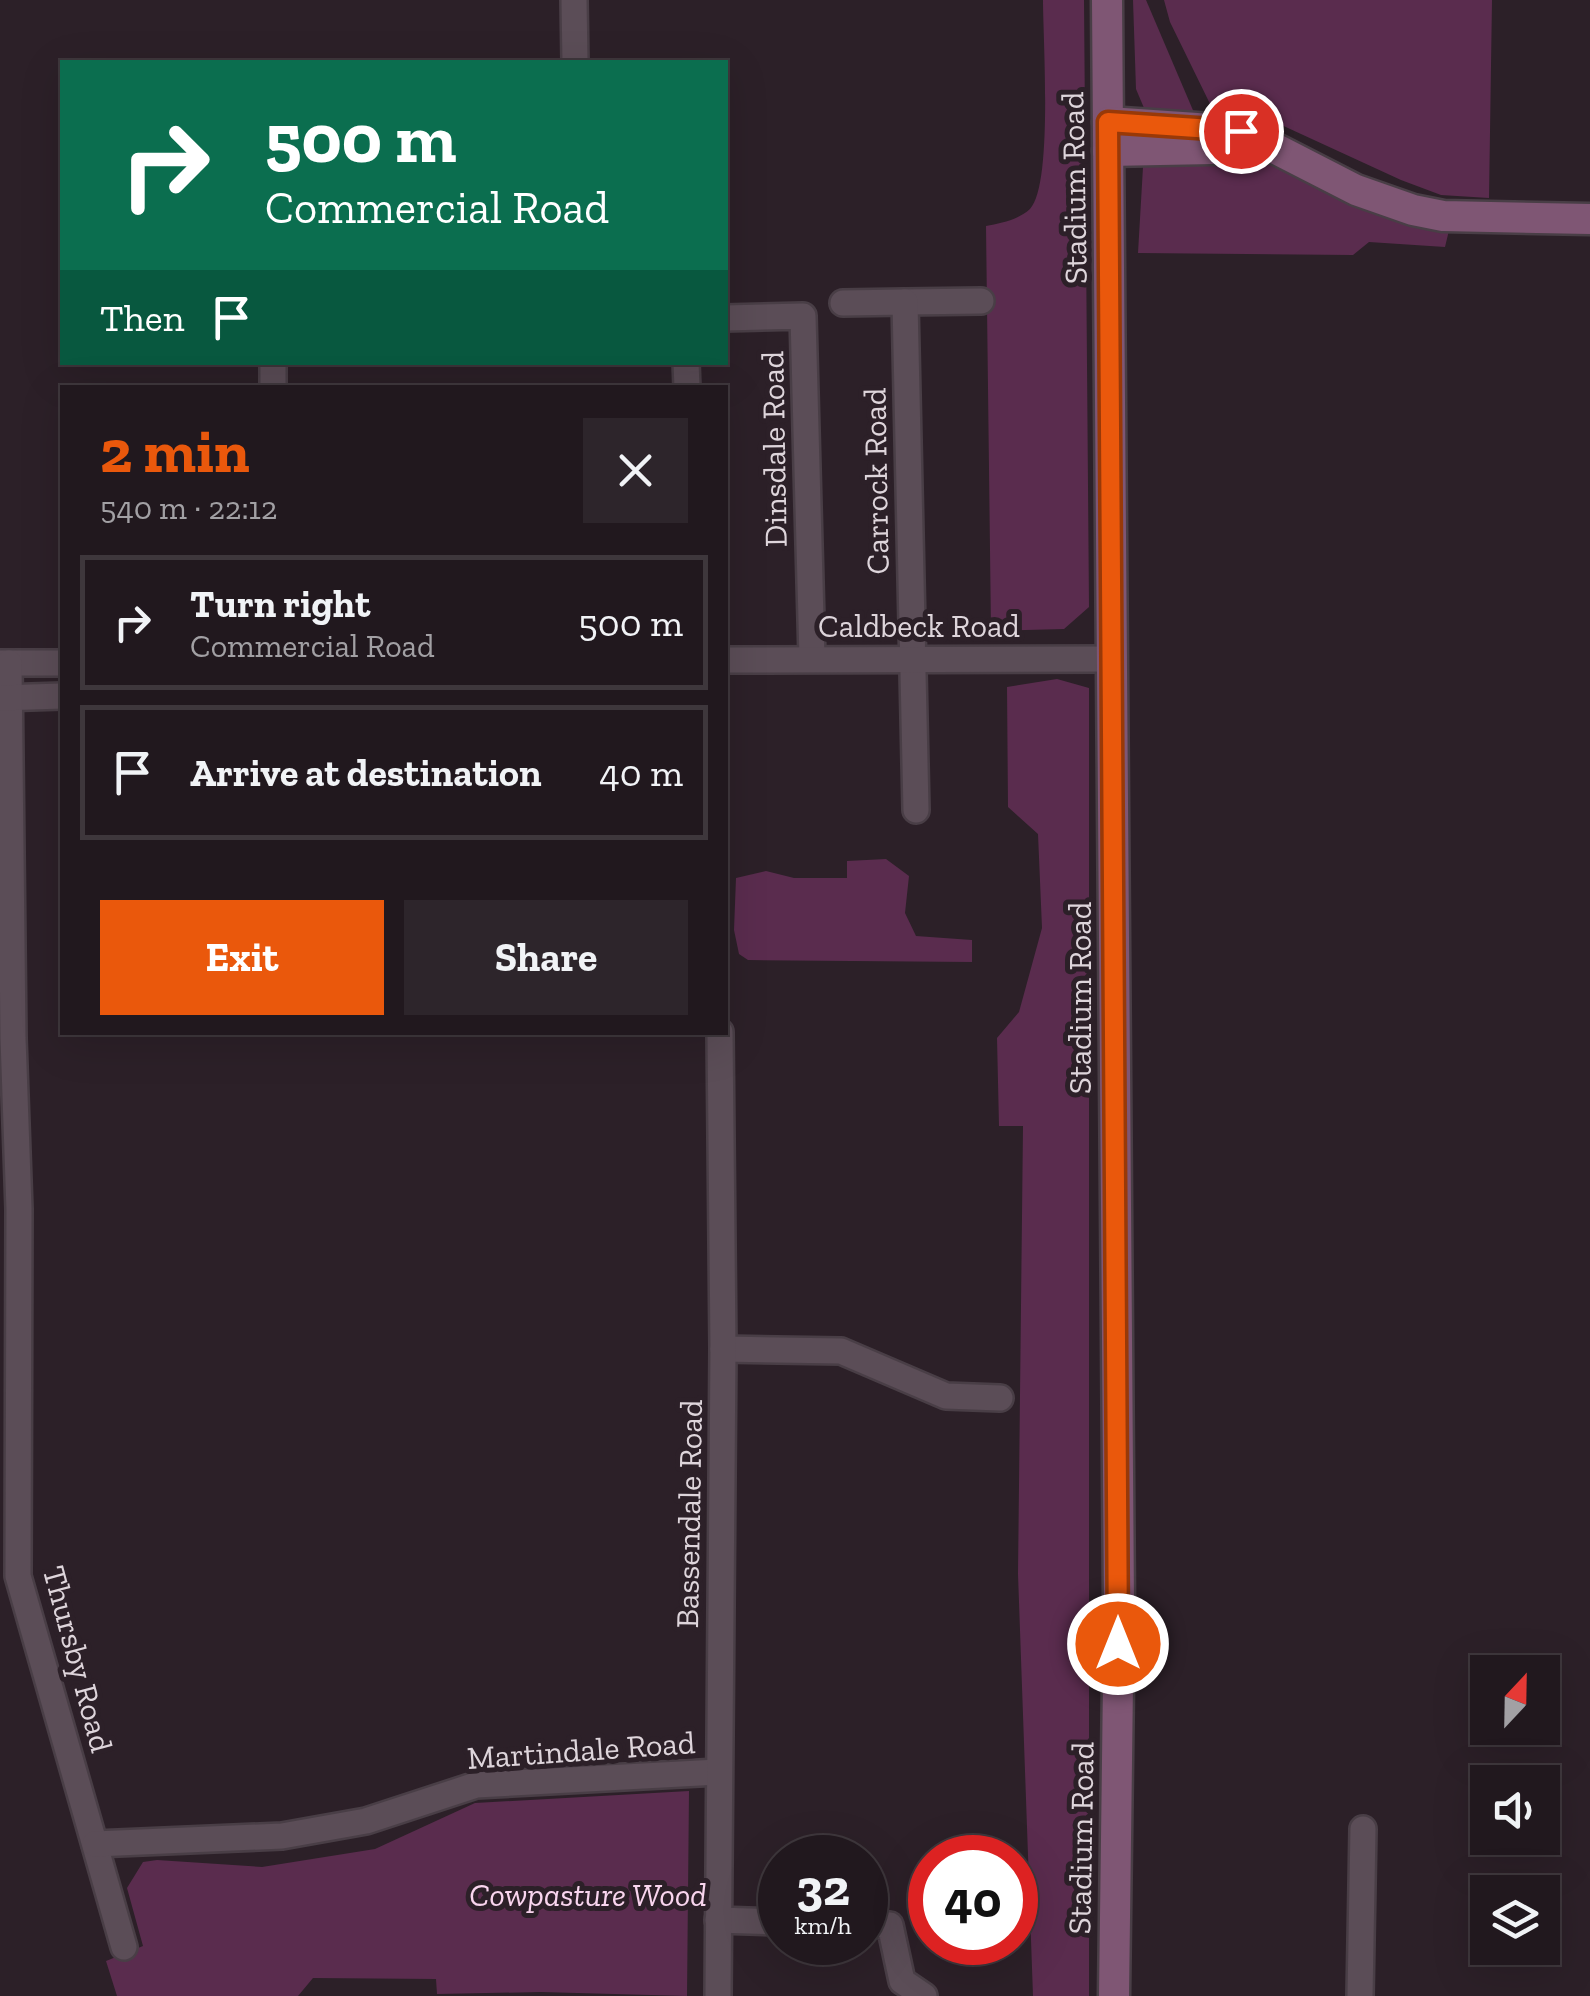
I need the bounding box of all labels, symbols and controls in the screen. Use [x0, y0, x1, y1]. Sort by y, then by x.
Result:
pin [1199, 89, 1284, 174]
street label: Stadium Road [1053, 91, 1095, 285]
text: 500 m [265, 96, 457, 180]
icon: right [100, 100, 230, 230]
icon: arrive [1214, 104, 1269, 159]
text: Commercial Road [265, 181, 609, 235]
icon: arrive [204, 290, 259, 345]
text: Then [100, 295, 184, 341]
street label: Dinsdale Road [753, 350, 795, 548]
street label: Carrock Road [855, 387, 897, 575]
text: 2 min [100, 415, 250, 487]
button: close [583, 418, 688, 523]
text: 540 m · 22:12 [100, 489, 277, 527]
text: Turn right [190, 581, 370, 627]
icon: right [105, 595, 160, 650]
text: 500 m [578, 600, 683, 646]
street label: Caldbeck Road [818, 607, 1020, 645]
text: Commercial Road [190, 627, 435, 665]
icon: arrive [105, 745, 160, 800]
text: Arrive at destination [190, 750, 541, 796]
text: 40 m [599, 750, 683, 796]
button: Exit [100, 900, 384, 1015]
button: Share [404, 900, 688, 1015]
street label: Stadium Road [1061, 901, 1099, 1094]
street label: Bassendale Road [668, 1399, 710, 1629]
street label: Thursby Road [35, 1562, 121, 1757]
position arrow [1066, 1592, 1170, 1696]
north arrow [1470, 1655, 1560, 1745]
map controls [1470, 1655, 1560, 1965]
street label: Martindale Road [466, 1723, 697, 1777]
street label: Stadium Road [1060, 1741, 1102, 1935]
button: sound [1470, 1765, 1560, 1855]
speed limit sign: 40 [908, 1835, 1038, 1965]
text: 32 [796, 1858, 850, 1918]
button: layers [1470, 1875, 1560, 1965]
park label: Cowpasture Wood [469, 1876, 707, 1914]
text: km/h [794, 1910, 852, 1940]

